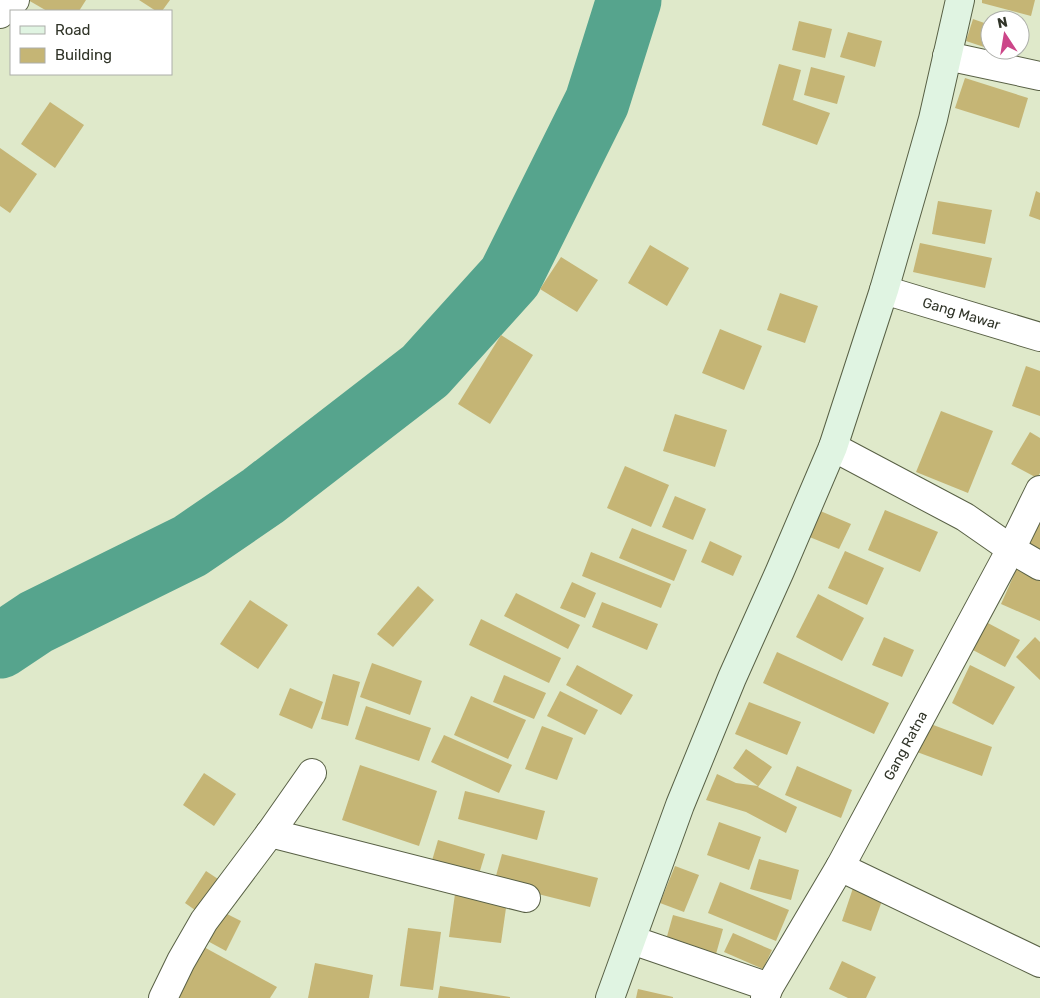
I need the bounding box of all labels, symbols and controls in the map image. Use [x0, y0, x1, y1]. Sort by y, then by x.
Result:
legend [10, 10, 172, 75]
north arrow [980, 10, 1030, 60]
text: N [996, 13, 1009, 32]
text: Road [55, 21, 91, 39]
text: Building [55, 46, 112, 64]
street label: Gang Mawar [921, 294, 1003, 333]
street label: Gang Ratna [880, 708, 931, 783]

